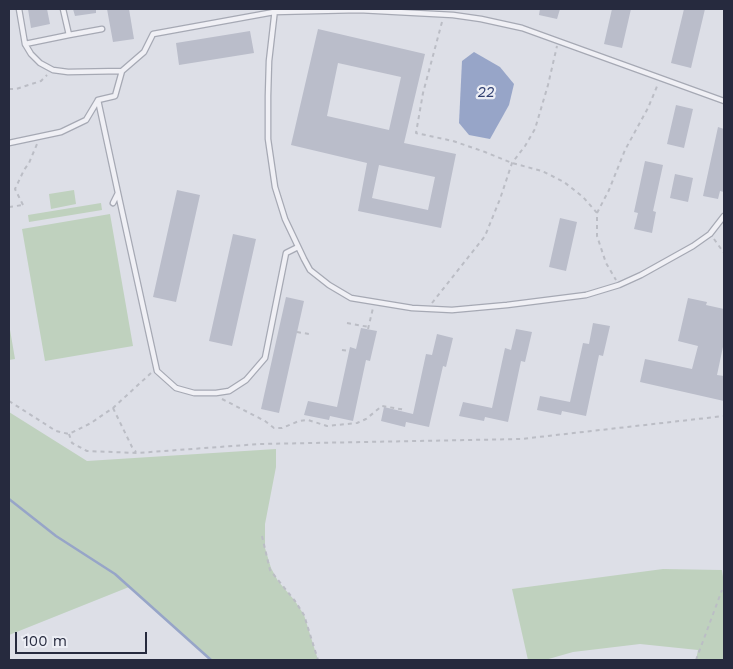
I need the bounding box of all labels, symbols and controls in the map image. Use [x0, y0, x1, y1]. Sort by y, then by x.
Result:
water label: 22 [478, 84, 494, 102]
scale bar [18, 622, 150, 654]
text: 100 m [23, 632, 67, 650]

